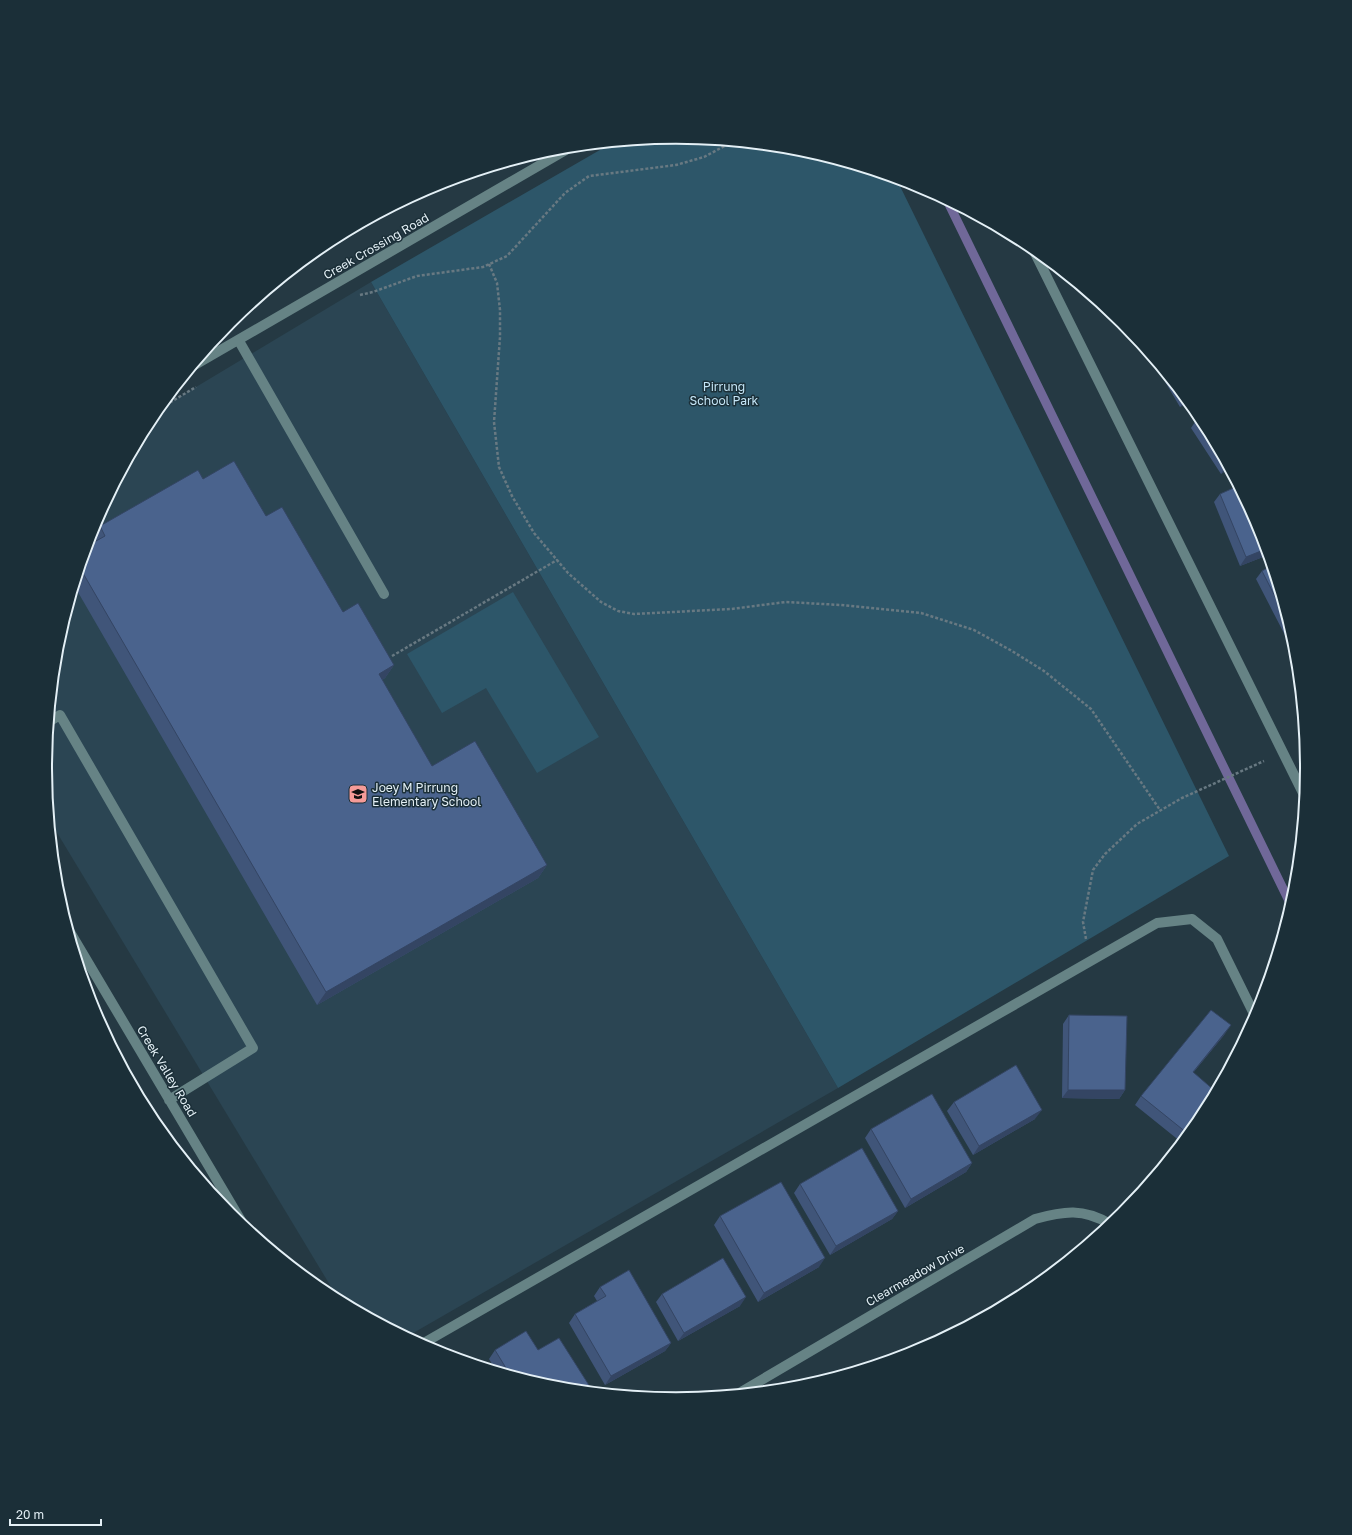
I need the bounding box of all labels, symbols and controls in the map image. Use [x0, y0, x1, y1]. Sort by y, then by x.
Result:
street label: Creek Crossing Road [321, 210, 431, 282]
park label: Pirrung School Park [690, 379, 759, 408]
place label: Joey M Pirrung Elementary School [372, 780, 481, 809]
school or university icon: Joey M Pirrung Elementary School [347, 783, 369, 805]
street label: Creek Valley Road [134, 1023, 200, 1119]
street label: Clearmeadow Drive [863, 1241, 967, 1309]
scale bar [10, 1501, 101, 1527]
text: 20 m [16, 1507, 44, 1522]

